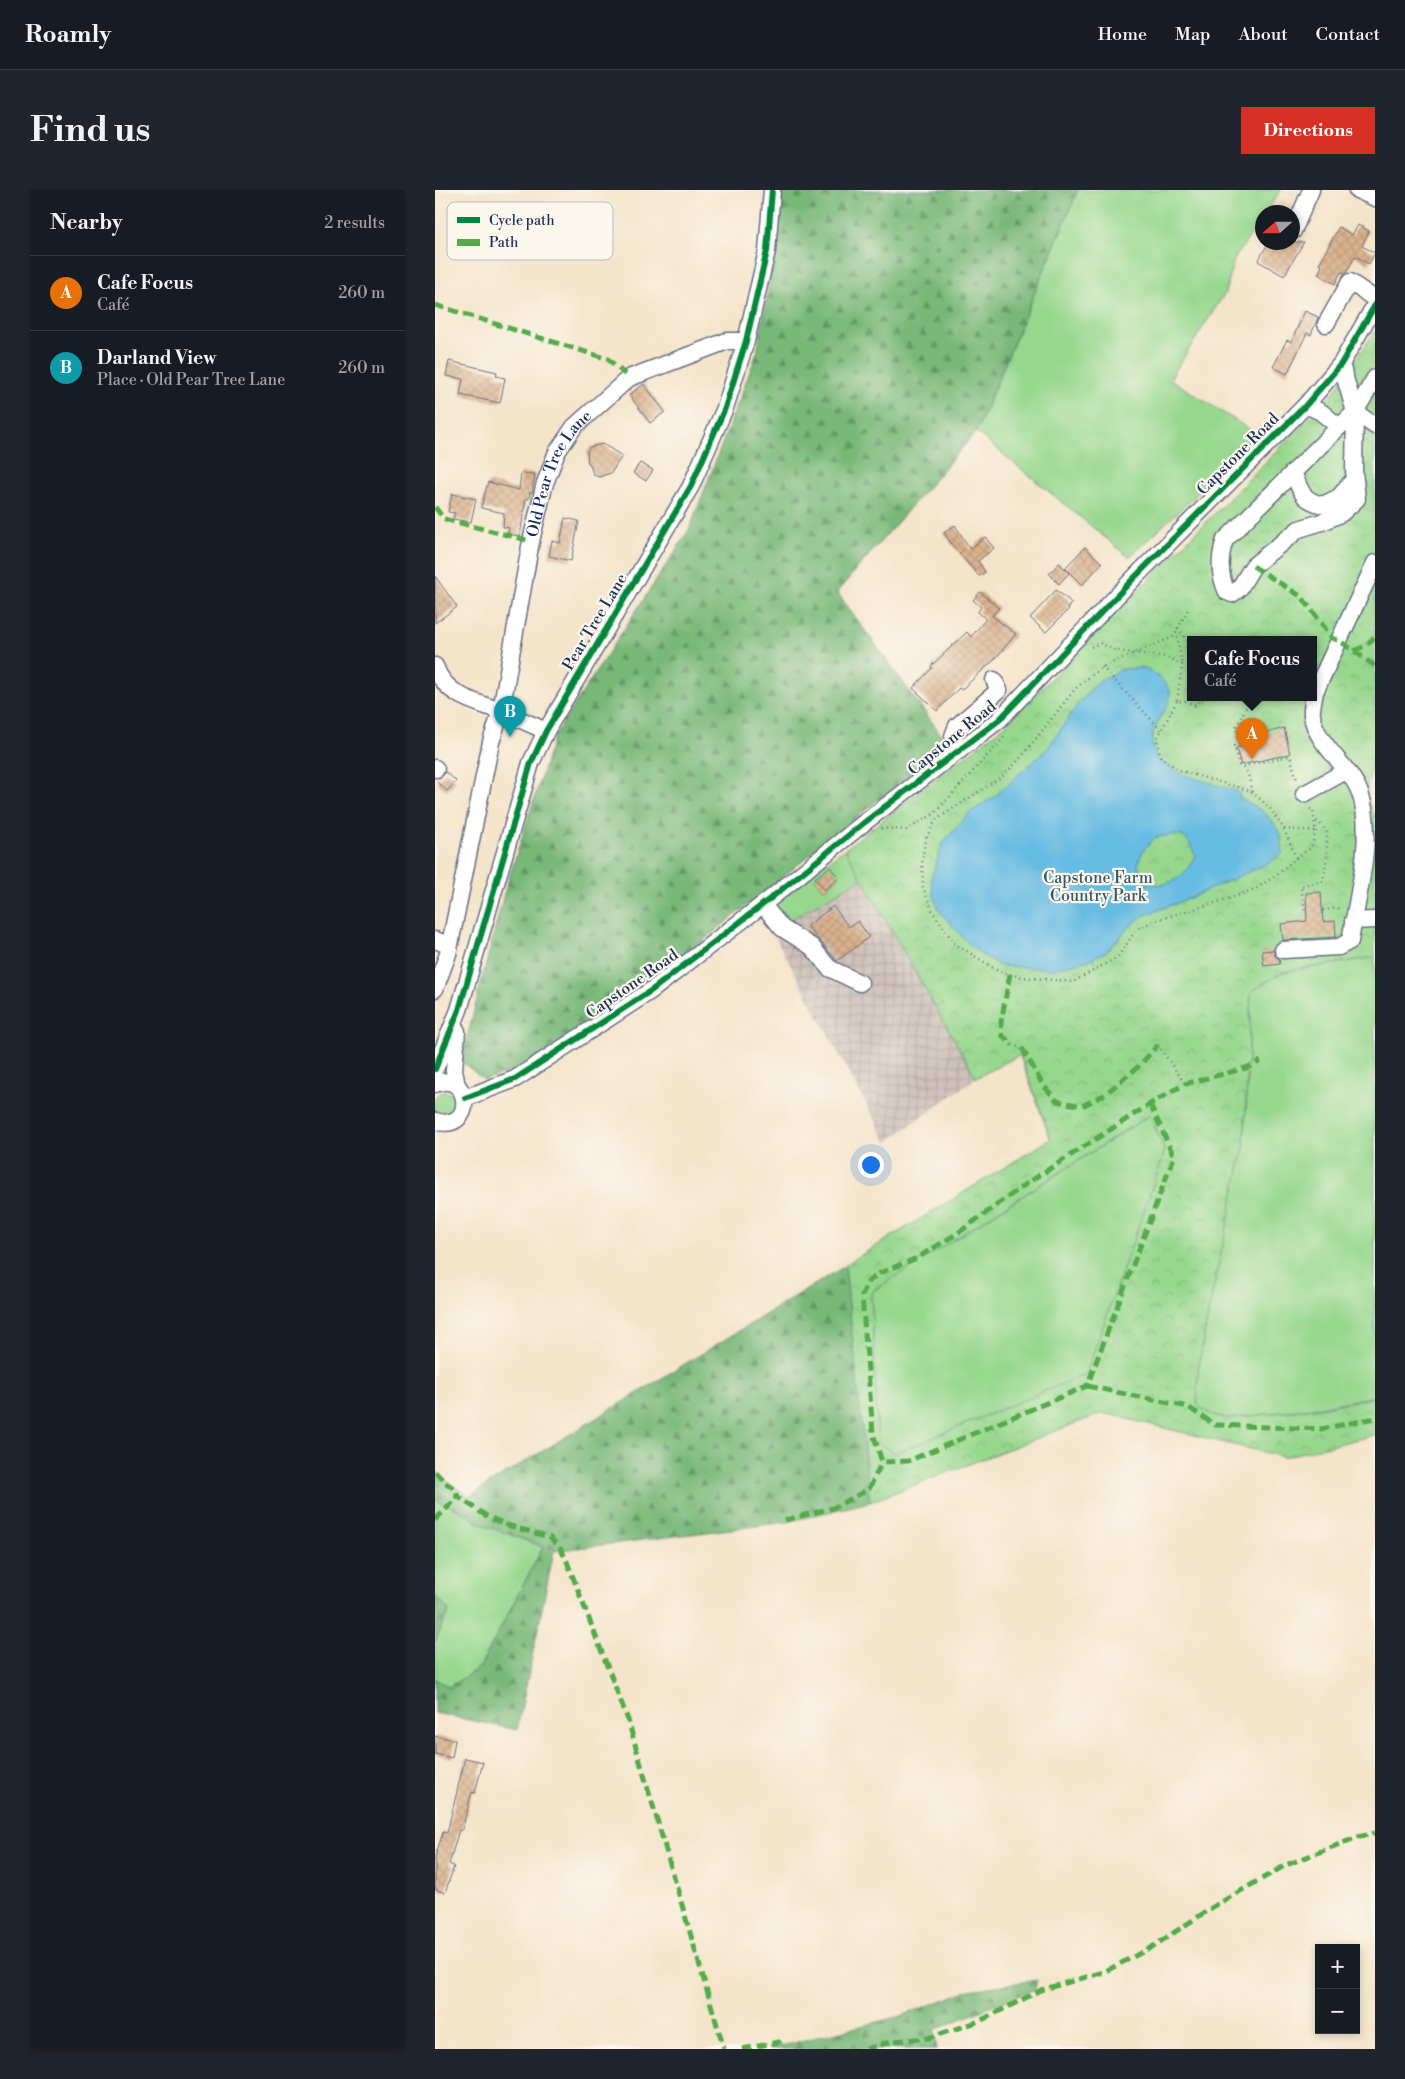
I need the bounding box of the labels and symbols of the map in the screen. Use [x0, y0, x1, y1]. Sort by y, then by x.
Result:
legend [447, 202, 613, 260]
north arrow [1255, 205, 1300, 250]
text: Cycle path [489, 212, 555, 230]
text: Path [489, 234, 519, 252]
street label: Old Pear Tree Lane [522, 406, 596, 539]
street label: Capstone Road [1193, 409, 1283, 499]
street label: Pear Tree Lane [558, 570, 632, 674]
pin: B [494, 696, 526, 737]
street label: Capstone Road [904, 696, 1000, 780]
pin: A [1236, 718, 1268, 759]
park label: Capstone Farm Country Park [1043, 868, 1153, 906]
street label: Capstone Road [582, 945, 682, 1023]
your location [858, 1152, 884, 1178]

